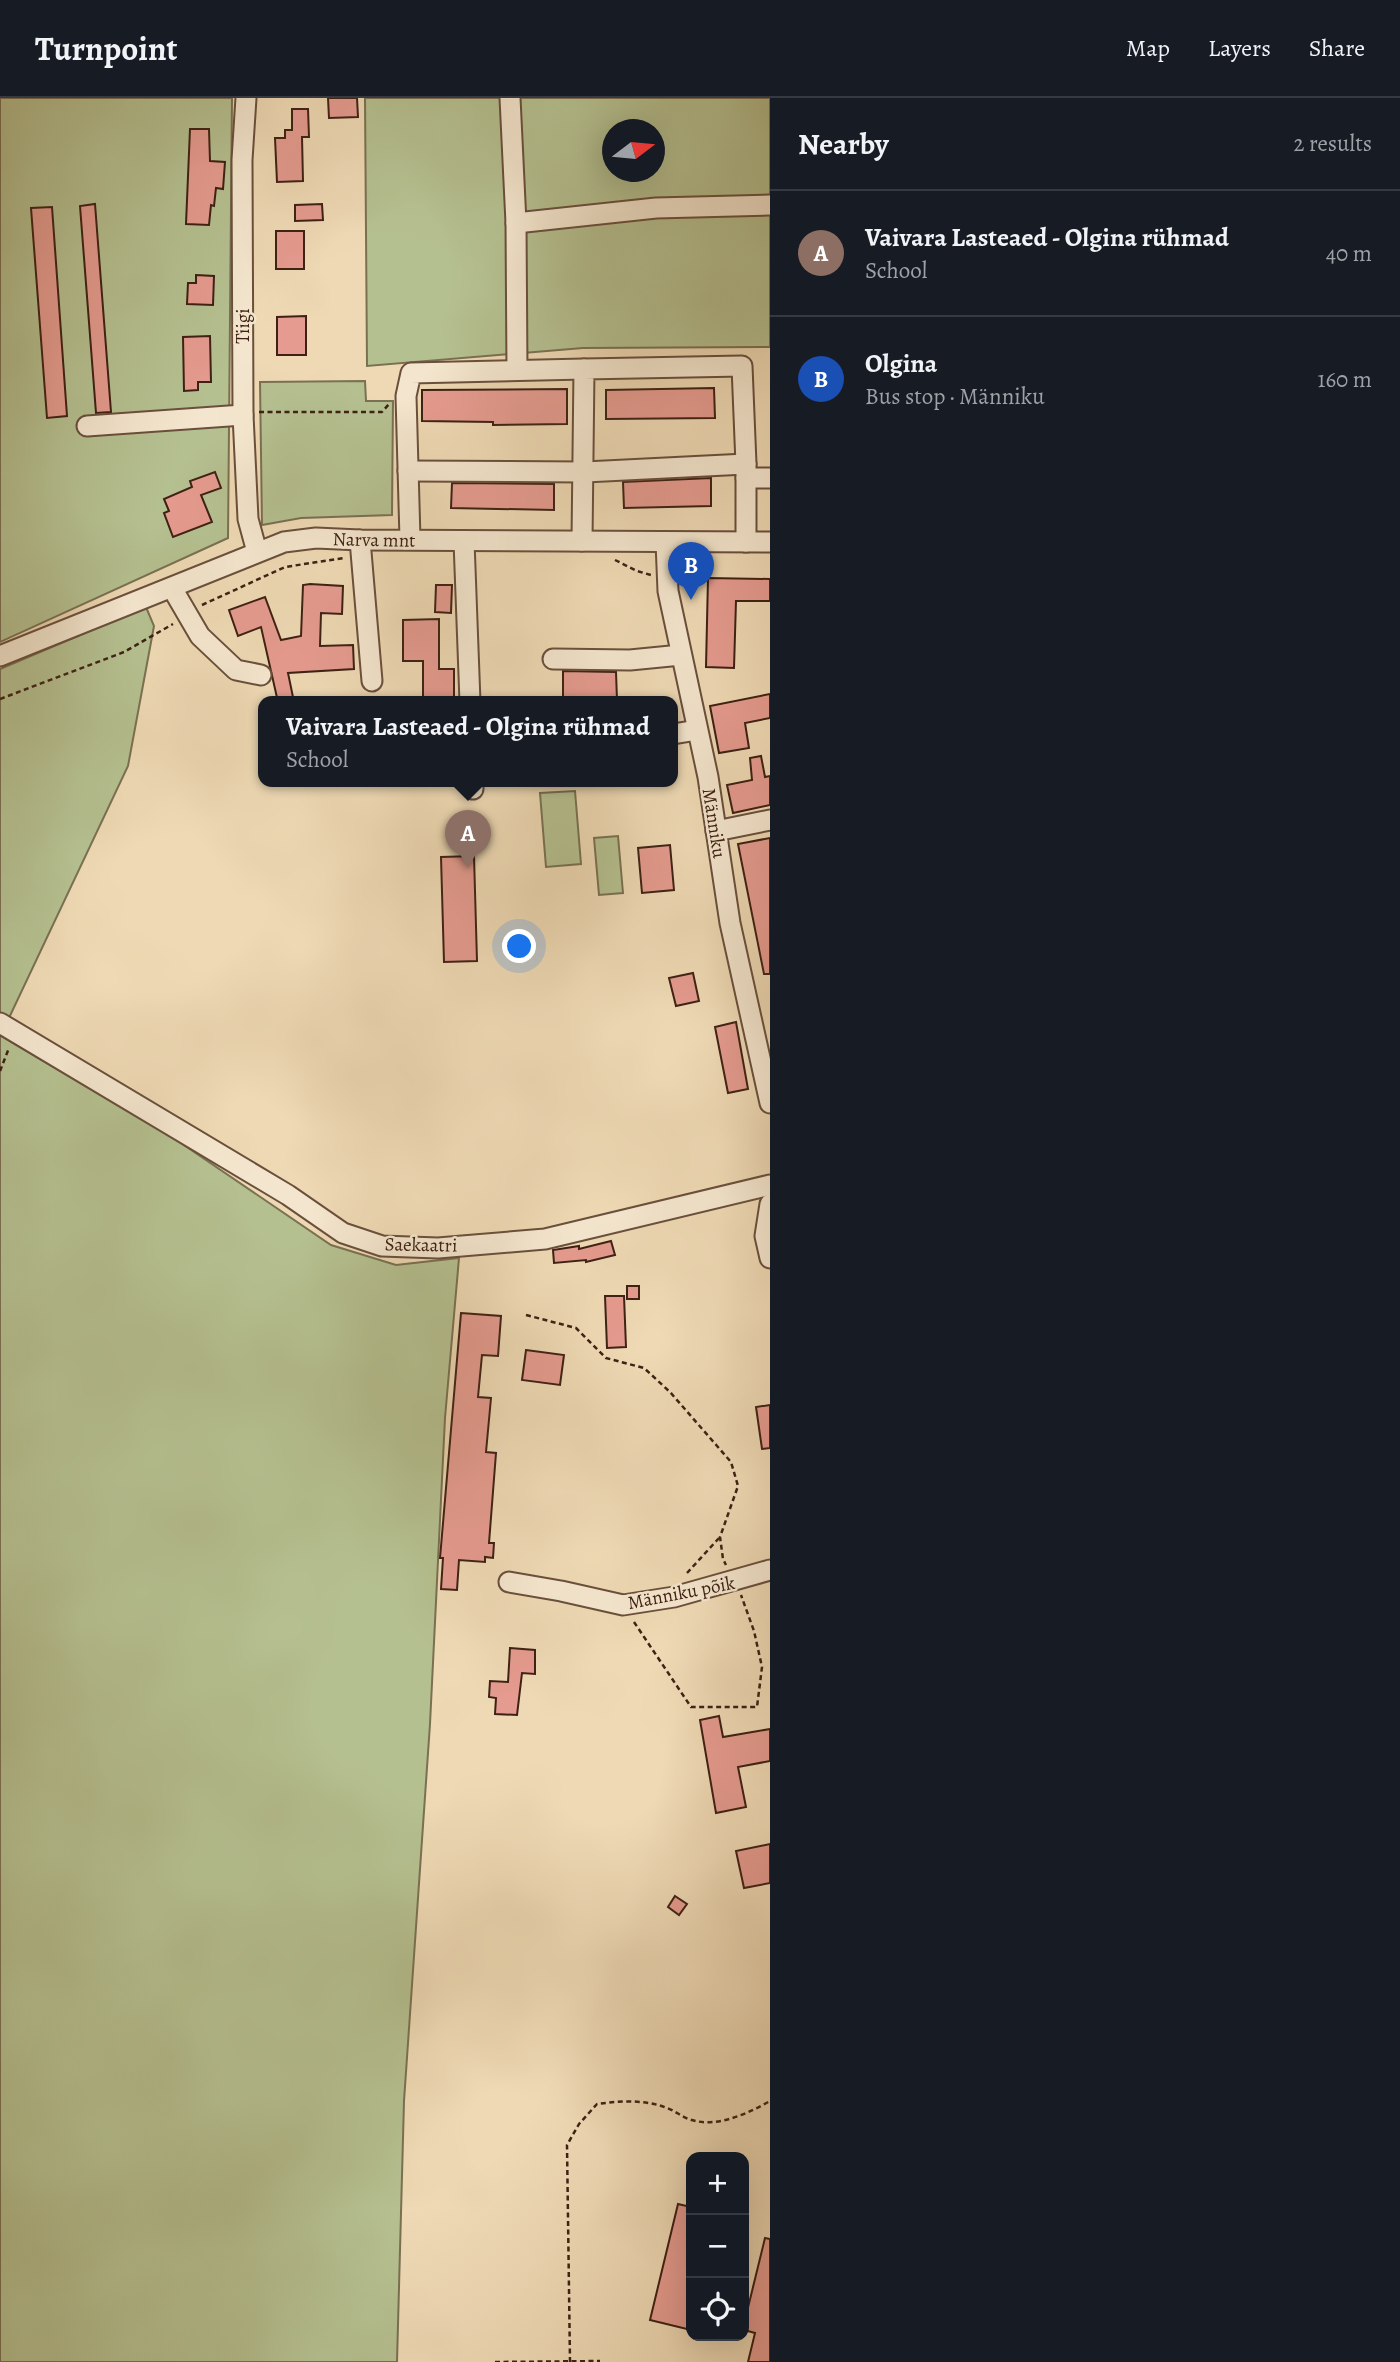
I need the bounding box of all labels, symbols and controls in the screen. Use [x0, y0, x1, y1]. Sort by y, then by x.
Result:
text: Turnpoint [35, 26, 177, 71]
text: Map [1126, 32, 1170, 64]
text: Layers [1208, 32, 1271, 64]
text: Share [1309, 32, 1365, 64]
north arrow [602, 119, 665, 182]
text: Nearby [798, 124, 889, 164]
text: 2 results [1294, 128, 1372, 159]
text: Vaivara Lasteaed - Olgina rühmad [865, 220, 1229, 255]
text: A [814, 238, 828, 269]
text: 40 m [1326, 238, 1372, 269]
text: School [865, 255, 927, 286]
street label: Tiigi [230, 308, 256, 344]
text: Olgina [865, 346, 937, 381]
text: B [814, 364, 828, 395]
text: 160 m [1318, 364, 1372, 395]
text: Bus stop · Männiku [865, 381, 1045, 412]
street label: Narva mnt [332, 526, 416, 554]
pin: B [668, 542, 714, 600]
popup [258, 696, 678, 787]
text: Vaivara Lasteaed - Olgina rühmad [286, 709, 650, 744]
text: School [286, 744, 348, 775]
street label: Männiku [696, 786, 732, 861]
pin: A [445, 810, 491, 868]
your location [502, 929, 536, 963]
street label: Saekaatri [384, 1231, 458, 1259]
street label: Männiku põik [625, 1570, 738, 1616]
map controls [686, 2152, 749, 2341]
button: + [686, 2152, 749, 2215]
button: − [686, 2215, 749, 2278]
button: locate [686, 2278, 749, 2341]

